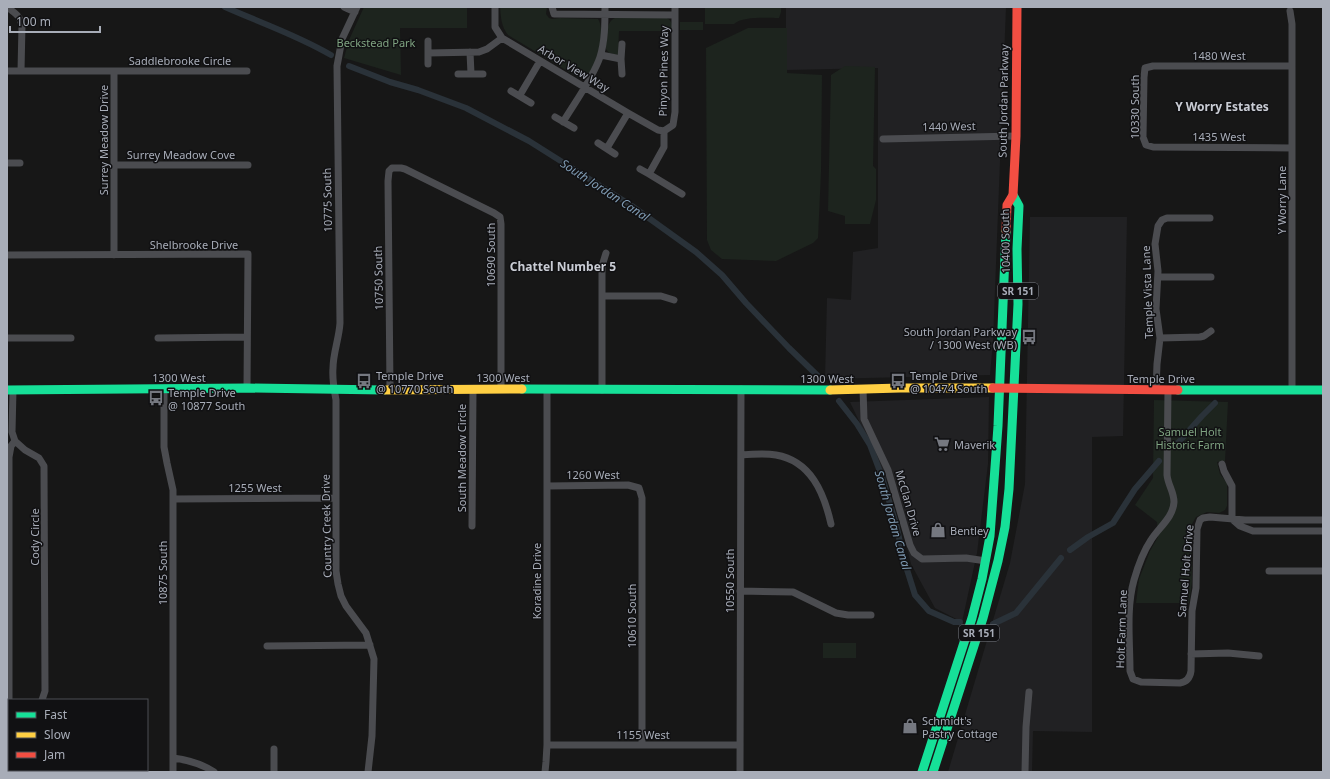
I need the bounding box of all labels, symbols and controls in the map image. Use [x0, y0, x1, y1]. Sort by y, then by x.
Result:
scale bar [10, 8, 100, 34]
text: 100 m [16, 13, 51, 30]
street label: Pinyon Pines Way [655, 25, 671, 116]
park label: Beckstead Park [337, 35, 416, 50]
street label: Arbor View Way [535, 41, 613, 96]
street label: South Jordan Parkway [995, 44, 1011, 158]
street label: 1480 West [1192, 48, 1246, 63]
street label: Saddlebrooke Circle [129, 53, 231, 68]
street label: 10330 South [1127, 75, 1142, 139]
street label: Surrey Meadow Drive [96, 85, 111, 195]
district label: Y Worry Estates [1175, 98, 1269, 115]
street label: 1440 West [922, 118, 976, 134]
street label: 1435 West [1192, 129, 1246, 144]
street label: Surrey Meadow Cove [127, 147, 235, 162]
water label: South Jordan Canal [557, 155, 654, 226]
street label: Y Worry Lane [1274, 166, 1289, 234]
street label: 10775 South [319, 168, 335, 232]
street label: 10400 South [997, 209, 1013, 273]
street label: 10690 South [483, 223, 498, 287]
street label: Shelbrooke Drive [150, 237, 238, 252]
street label: Temple Vista Lane [1138, 245, 1156, 339]
street label: 10750 South [370, 246, 386, 310]
district label: Chattel Number 5 [510, 258, 616, 275]
road number: SR 151 [998, 283, 1038, 299]
place label: South Jordan Parkway / 1300 West (WB) [904, 324, 1017, 352]
bus stop icon: South Jordan Parkway / 1300 West (WB) [1020, 328, 1038, 346]
place label: Temple Drive @ 10770 South [376, 368, 453, 396]
place label: Temple Drive @ 10474 South [910, 368, 987, 396]
street label: 1300 West [152, 370, 206, 385]
street label: 1300 West [476, 370, 530, 385]
street label: 1300 West [800, 371, 854, 386]
street label: Temple Drive [1127, 371, 1195, 386]
bus stop icon: Temple Drive @ 10770 South [355, 372, 373, 390]
bus stop icon: Temple Drive @ 10474 South [889, 372, 907, 390]
place label: Temple Drive @ 10877 South [168, 385, 245, 413]
bus stop icon: Temple Drive @ 10877 South [147, 389, 165, 407]
street label: South Meadow Circle [454, 404, 469, 512]
park label: Samuel Holt Historic Farm [1155, 424, 1225, 452]
supermarket icon: Maverik [933, 435, 951, 453]
place label: Maverik [954, 437, 995, 452]
street label: 1260 West [566, 467, 620, 482]
water label: South Jordan Canal [871, 468, 916, 573]
street label: McClan Drive [892, 468, 926, 538]
street label: Country Creek Drive [318, 474, 334, 578]
street label: 1255 West [228, 480, 282, 495]
street label: Cody Circle [27, 508, 42, 566]
shop icon: Bentley [929, 521, 947, 539]
place label: Bentley [950, 523, 989, 538]
street label: Samuel Holt Drive [1173, 524, 1197, 618]
street label: 10875 South [155, 541, 170, 605]
street label: Koradine Drive [529, 543, 544, 619]
street label: 10550 South [722, 549, 737, 613]
street label: 10610 South [624, 584, 639, 648]
street label: Holt Farm Lane [1112, 589, 1130, 669]
road number: SR 151 [959, 625, 999, 641]
legend [8, 699, 148, 771]
text: Fast [44, 706, 68, 723]
place label: Schmidt's Pastry Cottage [922, 713, 998, 741]
shop icon: Schmidt's Pastry Cottage [901, 717, 919, 735]
text: Slow [44, 726, 71, 743]
street label: 1155 West [616, 727, 670, 742]
text: Jam [43, 746, 65, 763]

